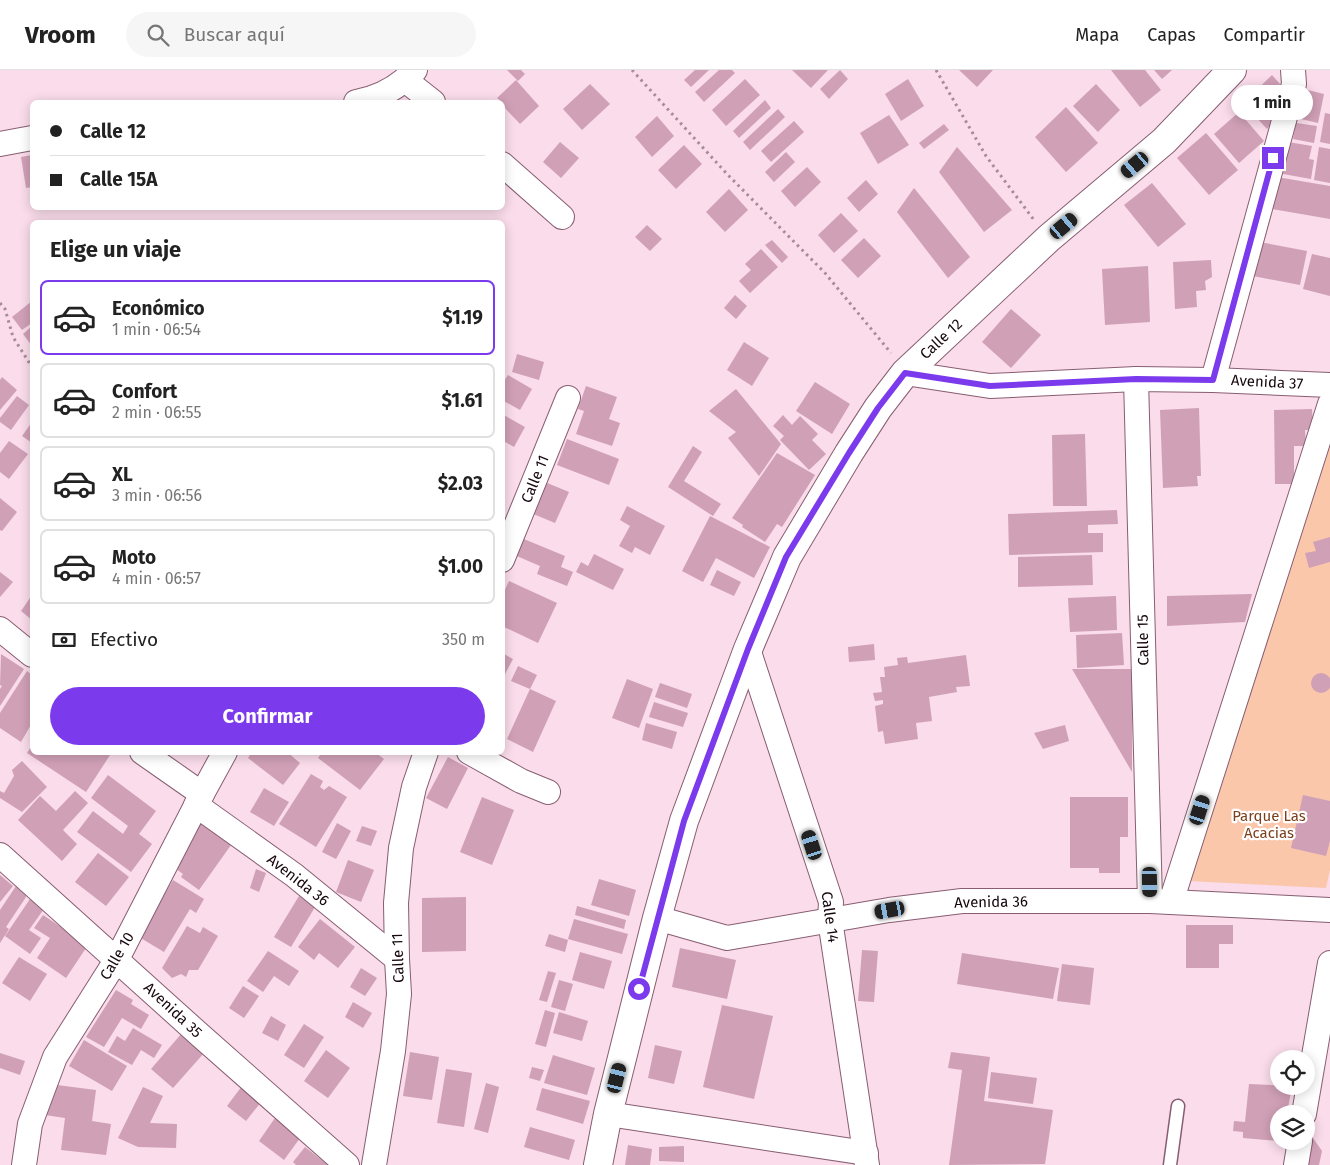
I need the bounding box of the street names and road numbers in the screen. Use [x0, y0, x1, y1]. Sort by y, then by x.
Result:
street label: Calle 12 [916, 315, 966, 363]
street label: Avenida 37 [1230, 371, 1304, 393]
street label: Calle 11 [517, 452, 553, 506]
street label: Calle 15 [1134, 614, 1152, 666]
street label: Avenida 36 [263, 850, 333, 910]
street label: Calle 14 [817, 890, 843, 944]
street label: Avenida 36 [954, 892, 1028, 912]
street label: Calle 10 [96, 929, 138, 983]
street label: Calle 11 [388, 933, 408, 983]
street label: Avenida 35 [140, 978, 206, 1042]

